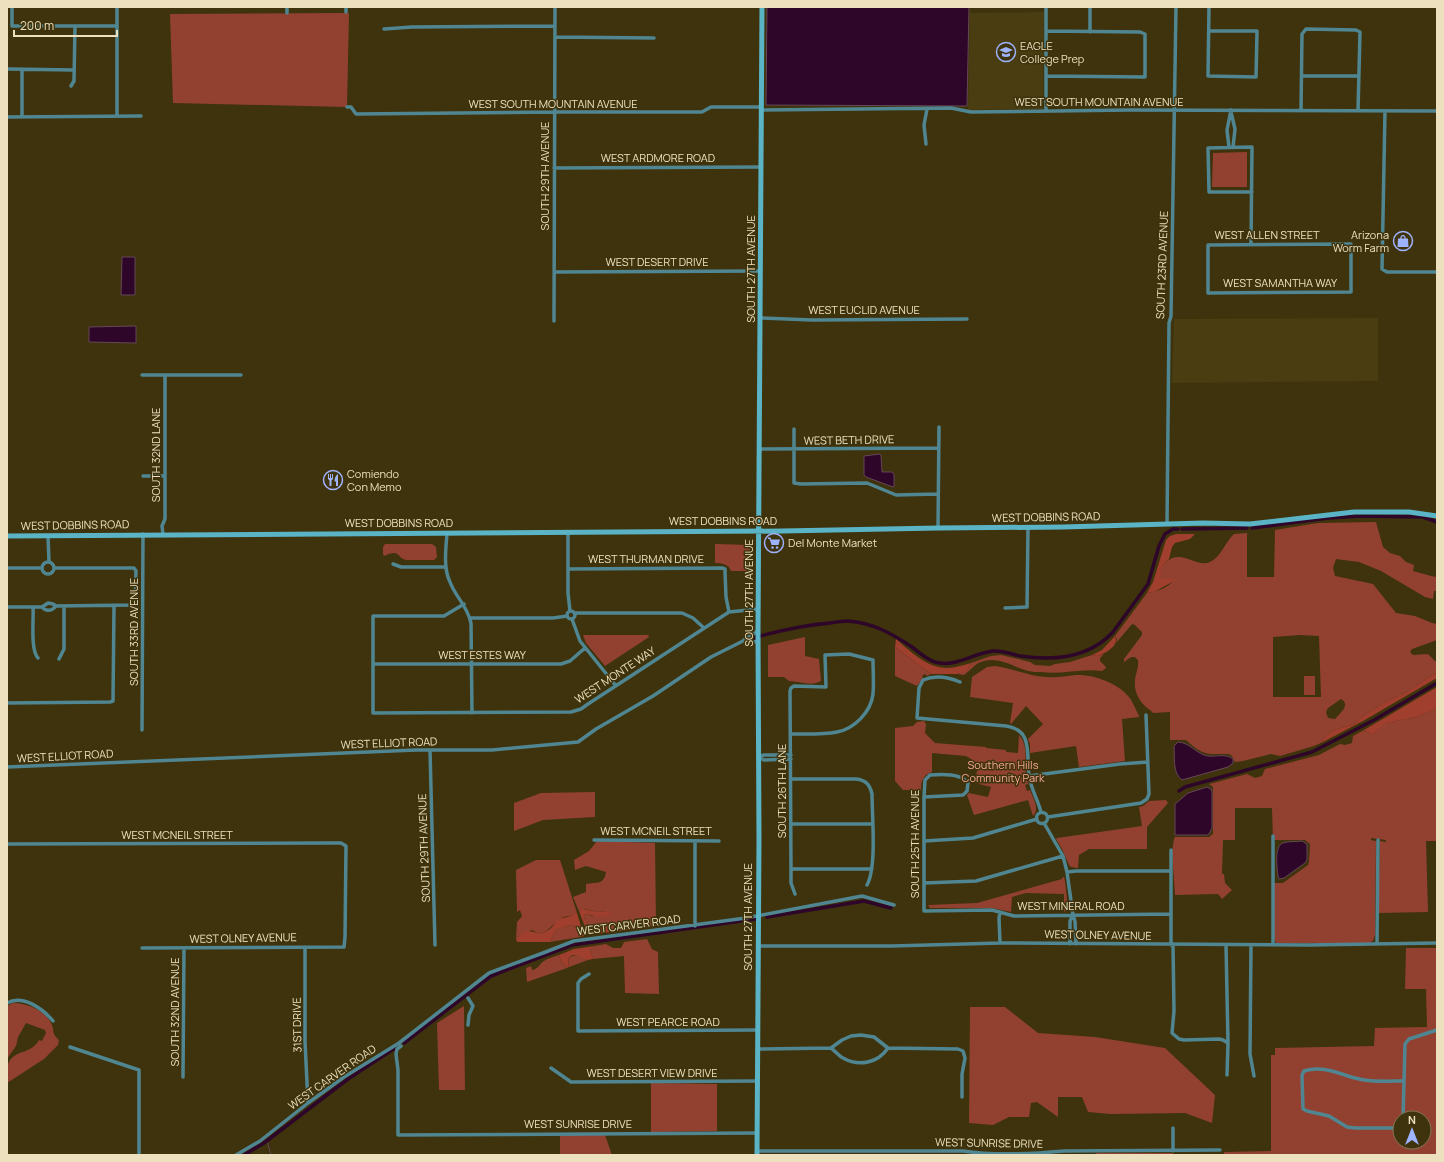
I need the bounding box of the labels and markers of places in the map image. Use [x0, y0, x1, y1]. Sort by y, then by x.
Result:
place label: EAGLE College Prep [1020, 38, 1085, 66]
school or university icon: EAGLE College Prep [995, 41, 1017, 63]
place label: Arizona Worm Farm [1333, 227, 1389, 255]
shop icon: Arizona Worm Farm [1392, 230, 1414, 252]
place label: Comiendo Con Memo [347, 466, 402, 494]
restaurant icon: Comiendo Con Memo [322, 469, 344, 491]
supermarket icon: Del Monte Market [763, 532, 785, 554]
place label: Del Monte Market [788, 535, 877, 550]

